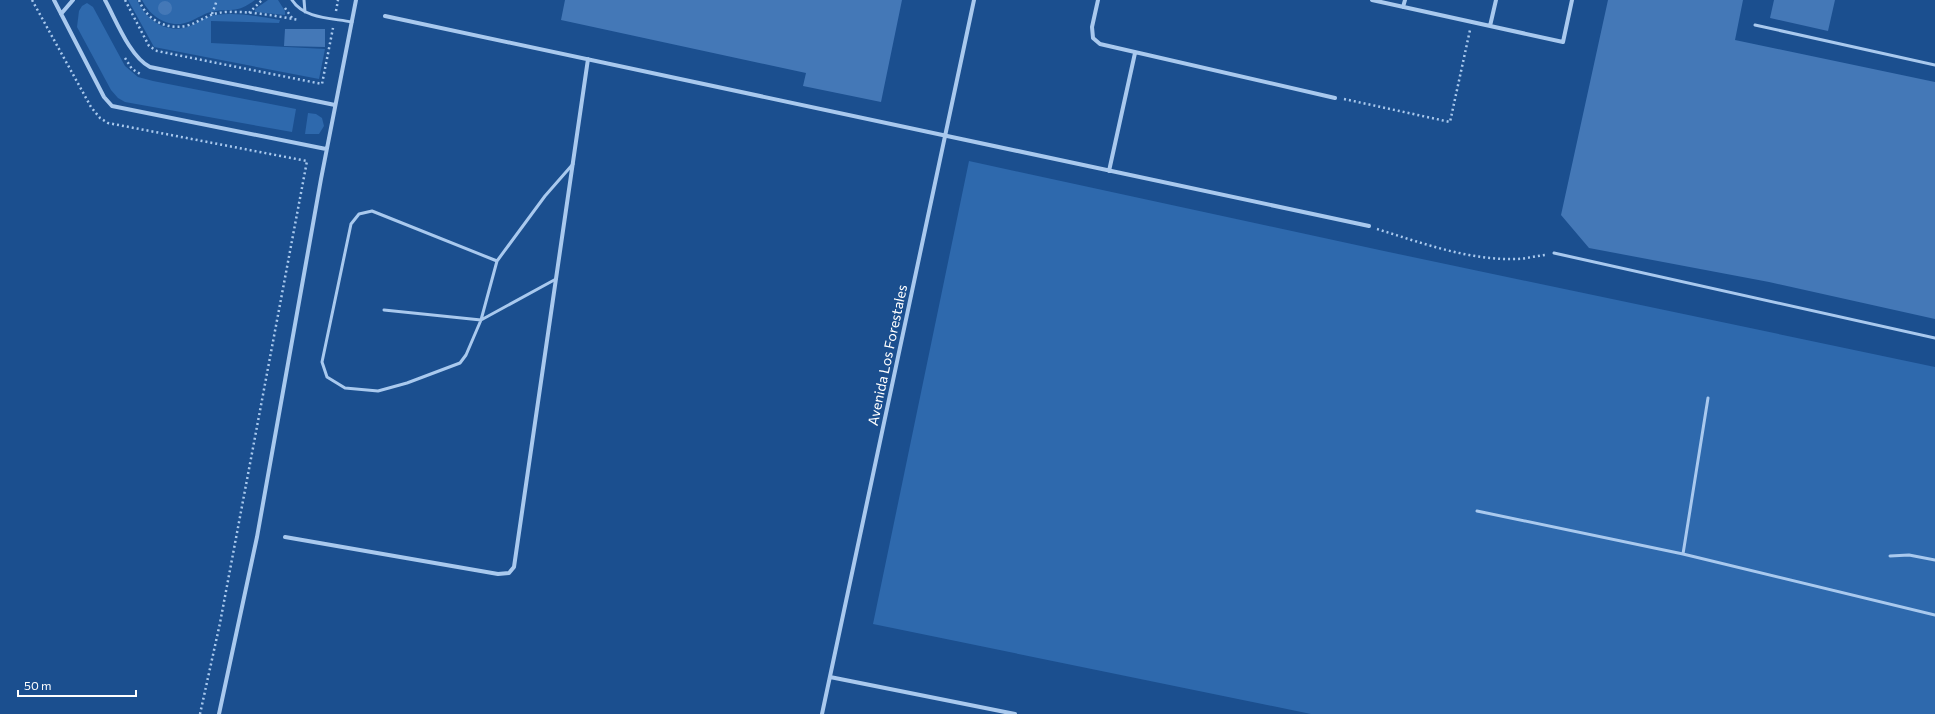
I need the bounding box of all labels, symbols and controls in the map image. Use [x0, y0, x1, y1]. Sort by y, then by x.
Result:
street label: Avenida Los Forestales [864, 283, 910, 427]
scale bar [18, 672, 136, 698]
text: 50 m [24, 678, 52, 692]

